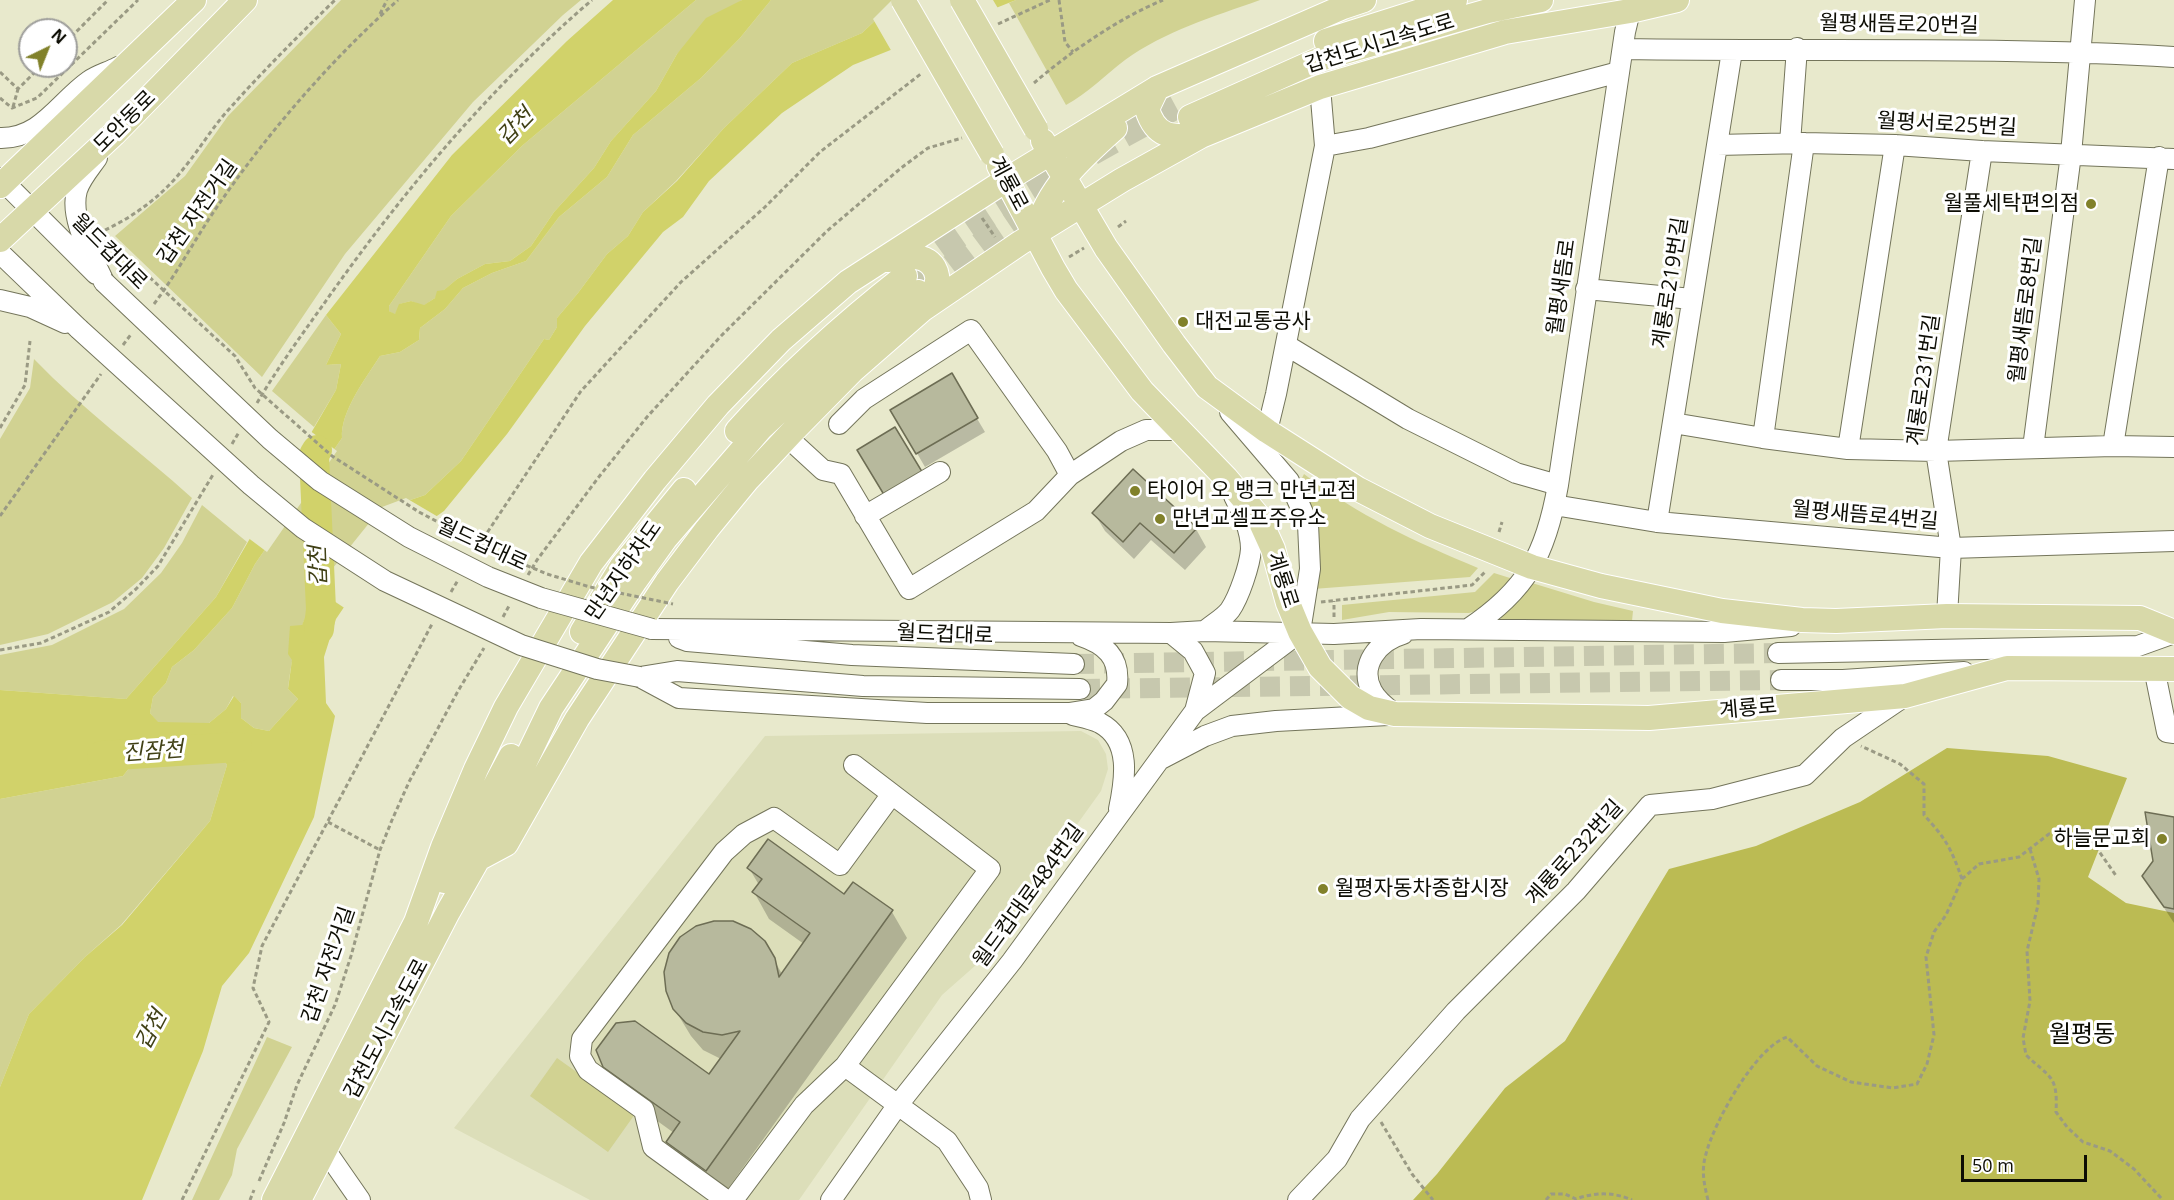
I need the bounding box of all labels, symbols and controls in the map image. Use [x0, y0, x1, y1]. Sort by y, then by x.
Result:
street label: 갑천도시고속도로 [1302, 9, 1458, 79]
street label: 월평새뜸로20번길 [1819, 11, 1979, 39]
north arrow [18, 18, 78, 78]
text: N [47, 24, 71, 49]
street label: 도안동로 [89, 86, 161, 158]
water label: 갑천 [492, 103, 540, 151]
street label: 월평서로25번길 [1876, 109, 2018, 141]
street label: 계룡로 [983, 152, 1033, 216]
street label: 갑천 자전거길 [153, 155, 243, 269]
place label: 월풀세탁편의점 [1944, 191, 2079, 217]
marker: 월풀세탁편의점 [2084, 197, 2098, 211]
street label: 월드컵대로 [66, 209, 152, 295]
street label: 계룡로219번길 [1648, 216, 1694, 350]
street label: 월평새뜸로8번길 [2005, 235, 2047, 385]
street label: 월평새뜸로 [1543, 237, 1581, 337]
place label: 대전교통공사 [1195, 309, 1311, 335]
street label: 계룡로231번길 [1902, 313, 1946, 447]
marker: 대전교통공사 [1176, 315, 1190, 329]
place label: 타이어 오 뱅크 만년교점 [1147, 478, 1357, 504]
marker: 타이어 오 뱅크 만년교점 [1128, 484, 1142, 498]
street label: 월평새뜸로4번길 [1791, 497, 1939, 535]
place label: 만년교셀프주유소 [1172, 506, 1327, 532]
marker: 만년교셀프주유소 [1153, 512, 1167, 526]
street label: 월드컵대로 [433, 513, 531, 577]
street label: 만년지하차도 [580, 516, 668, 626]
water label: 갑천 [305, 545, 333, 587]
street label: 계룡로 [1261, 549, 1303, 611]
street label: 월드컵대로 [896, 621, 994, 649]
street label: 계룡로 [1718, 694, 1778, 724]
water label: 진잠천 [122, 737, 184, 767]
street label: 계룡로232번길 [1521, 795, 1629, 911]
street label: 월드컵대로484번길 [968, 819, 1090, 973]
place label: 하늘문교회 [2053, 826, 2150, 852]
marker: 하늘문교회 [2155, 832, 2169, 846]
place label: 월평자동차종합시장 [1335, 876, 1509, 902]
marker: 월평자동차종합시장 [1316, 882, 1330, 896]
street label: 갑천 자전거길 [297, 904, 361, 1026]
street label: 갑천도시고속도로 [340, 955, 434, 1103]
water label: 갑천 [131, 1006, 173, 1054]
district label: 월평동 [2049, 1021, 2115, 1049]
scale bar [1964, 1143, 2090, 1181]
text: 50 m [1972, 1153, 2014, 1177]

